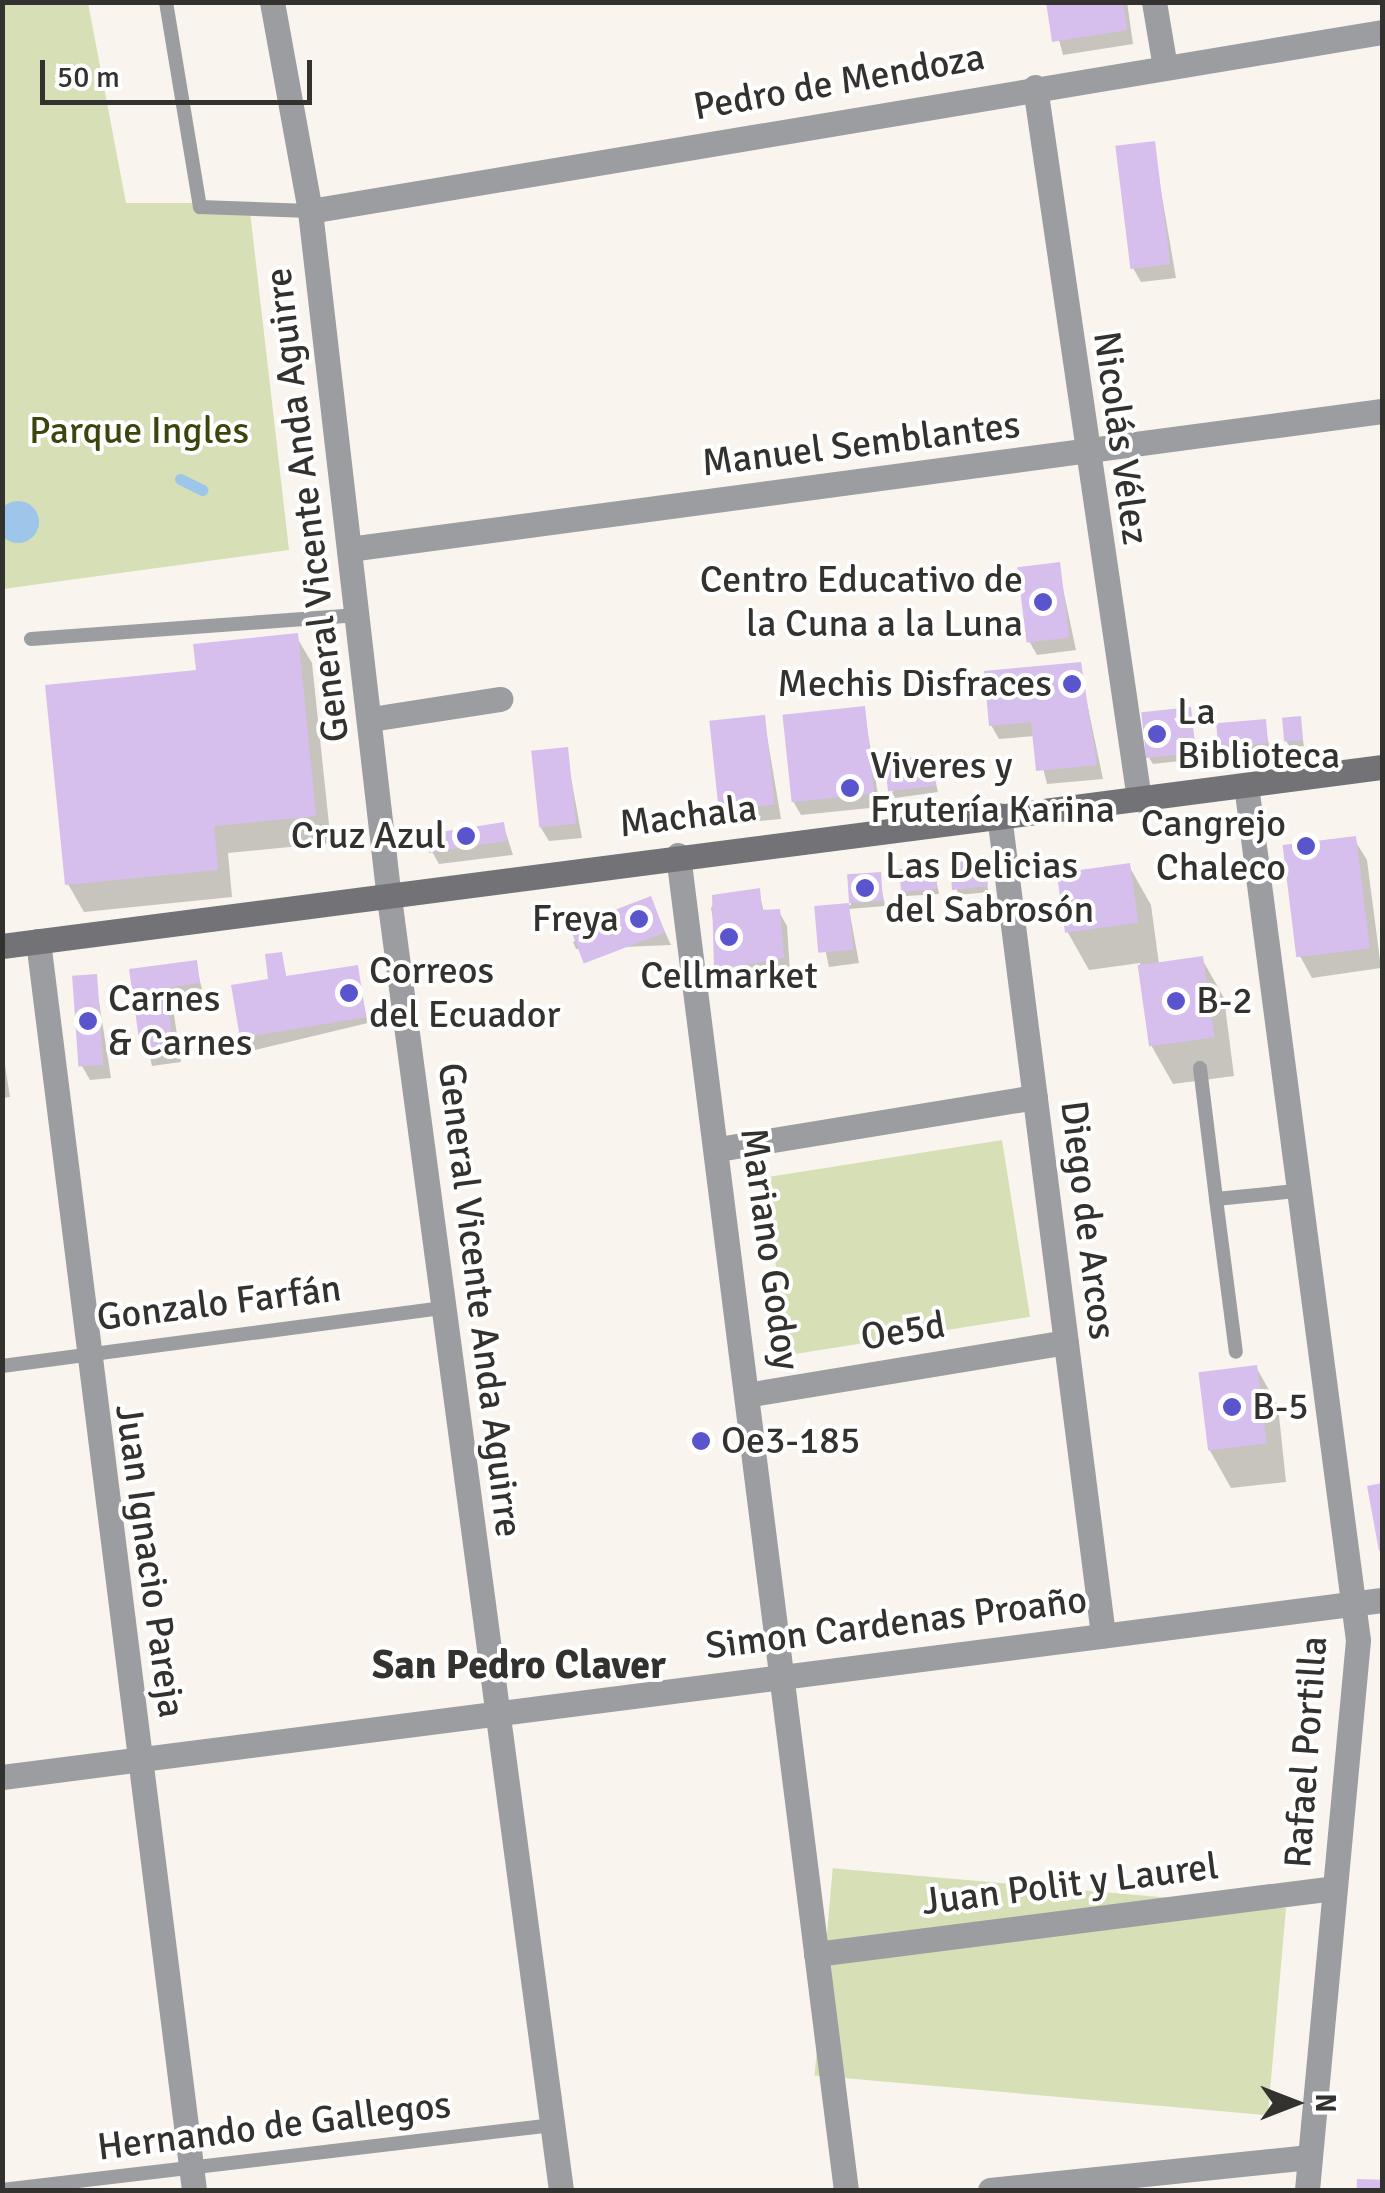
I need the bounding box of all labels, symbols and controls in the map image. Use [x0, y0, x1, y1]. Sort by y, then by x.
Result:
street label: Pedro de Mendoza [690, 34, 988, 130]
scale bar [45, 40, 318, 102]
text: 50 m [57, 59, 120, 96]
street label: General Vicente Anda Aguirre [255, 265, 359, 745]
street label: Nicolás Vélez [1083, 329, 1159, 547]
street label: Manuel Semblantes [699, 402, 1023, 486]
park label: Parque Ingles [29, 408, 249, 454]
place label: Centro Educativo de la Cuna a la Luna [700, 557, 1023, 646]
marker: Centro Educativo de la Cuna a la Luna [1032, 591, 1054, 613]
place label: Mechis Disfraces [777, 661, 1052, 707]
marker: Mechis Disfraces [1061, 673, 1083, 695]
place label: La Biblioteca [1177, 689, 1340, 778]
marker: La Biblioteca [1146, 723, 1168, 745]
place label: Viveres y Frutería Karina [870, 743, 1115, 832]
marker: Viveres y Frutería Karina [839, 777, 861, 799]
street label: Machala [617, 785, 759, 847]
place label: Cangrejo Chaleco [1141, 801, 1286, 891]
place label: Cruz Azul [291, 813, 446, 859]
marker: Cruz Azul [455, 825, 477, 847]
marker: Cangrejo Chaleco [1295, 835, 1317, 857]
place label: Las Delicias del Sabrosón [885, 843, 1094, 932]
marker: Las Delicias del Sabrosón [854, 877, 876, 899]
place label: Freya [532, 896, 619, 942]
marker: Freya [628, 908, 650, 930]
marker: Cellmarket [718, 926, 740, 948]
place label: Correos del Ecuador [369, 948, 560, 1038]
place label: Cellmarket [640, 953, 818, 999]
place label: Carnes & Carnes [108, 976, 252, 1066]
place label: B-2 [1196, 978, 1253, 1024]
marker: Correos del Ecuador [338, 982, 360, 1004]
marker: B-2 [1165, 990, 1187, 1012]
marker: Carnes & Carnes [77, 1010, 99, 1032]
street label: General Vicente Anda Aguirre [428, 1060, 532, 1540]
street label: Diego de Arcos [1051, 1098, 1125, 1342]
street label: Mariano Godoy [730, 1125, 810, 1373]
street label: Gonzalo Farfán [94, 1265, 344, 1341]
street label: Oe5d [858, 1302, 948, 1360]
place label: B-5 [1252, 1384, 1309, 1430]
marker: B-5 [1221, 1396, 1243, 1418]
street label: Juan Ignacio Pareja [105, 1401, 195, 1721]
place label: Oe3-185 [721, 1418, 860, 1464]
marker: Oe3-185 [690, 1430, 712, 1452]
street label: Simon Cardenas Proaño [703, 1577, 1089, 1669]
street label: Rafael Portilla [1275, 1635, 1337, 1869]
district label: San Pedro Claver [372, 1641, 666, 1689]
street label: Juan Polit y Laurel [919, 1843, 1221, 1925]
north arrow [1245, 2053, 1345, 2153]
street label: Hernando de Gallegos [95, 2082, 453, 2170]
text: N [1308, 2093, 1342, 2113]

